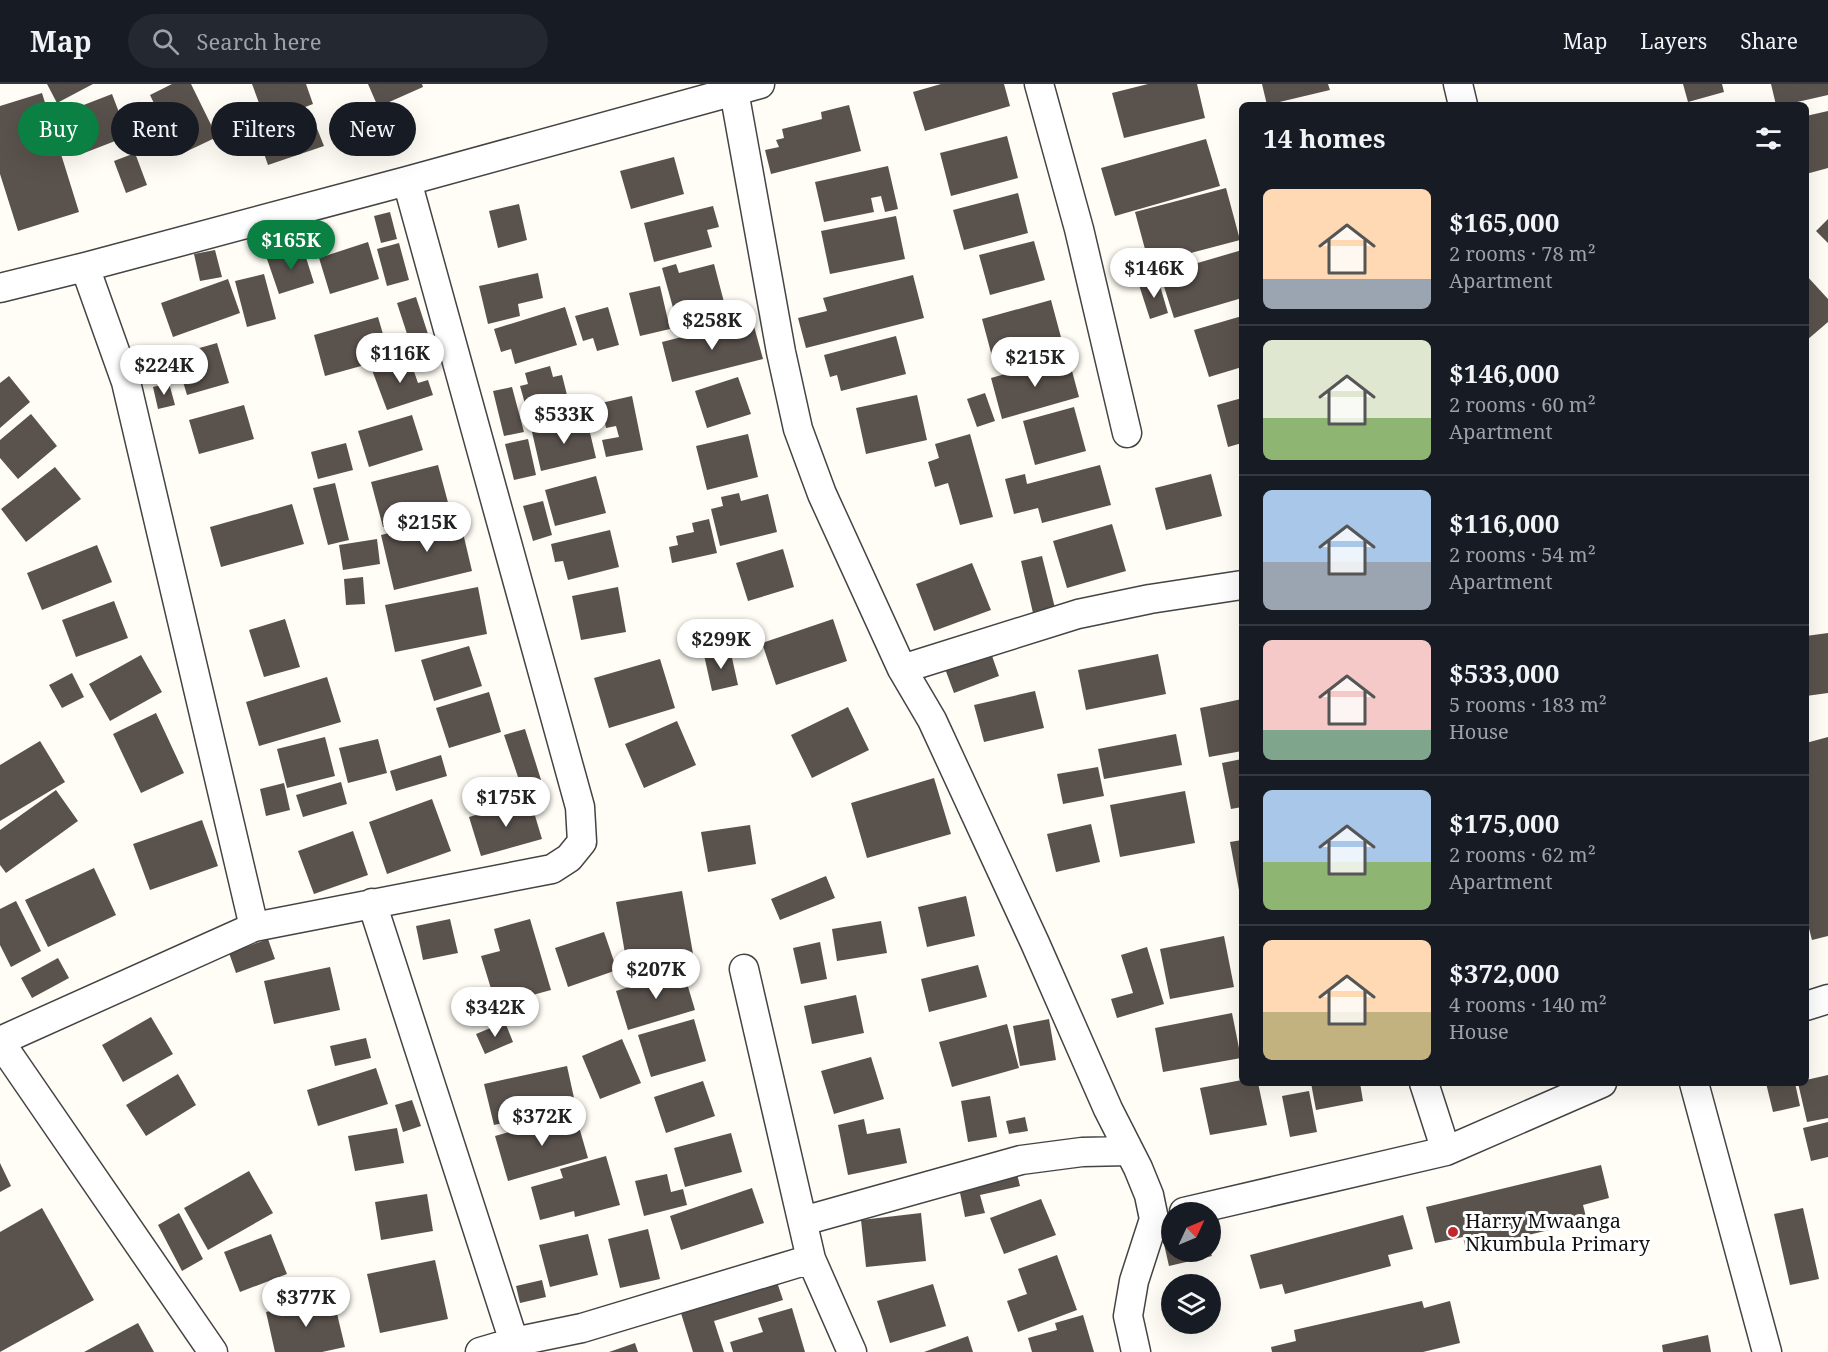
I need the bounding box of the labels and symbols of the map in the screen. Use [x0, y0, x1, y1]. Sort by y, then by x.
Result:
pin: $165K [249, 220, 333, 271]
pin: $146K [1112, 248, 1196, 299]
pin: $258K [670, 300, 754, 351]
pin: $116K [358, 333, 442, 384]
pin: $215K [993, 337, 1077, 388]
pin: $224K [122, 345, 206, 396]
pin: $533K [522, 394, 606, 445]
pin: $215K [385, 502, 469, 553]
pin: $299K [679, 619, 763, 670]
pin: $175K [464, 777, 548, 828]
pin: $207K [614, 949, 698, 1000]
pin: $342K [453, 987, 537, 1038]
pin: $372K [500, 1096, 584, 1147]
north arrow [1161, 1202, 1221, 1262]
place label: Harry Mwaanga Nkumbula Primary [1465, 1207, 1651, 1257]
marker: Harry Mwaanga Nkumbula Primary [1446, 1225, 1460, 1239]
pin: $377K [264, 1277, 348, 1328]

